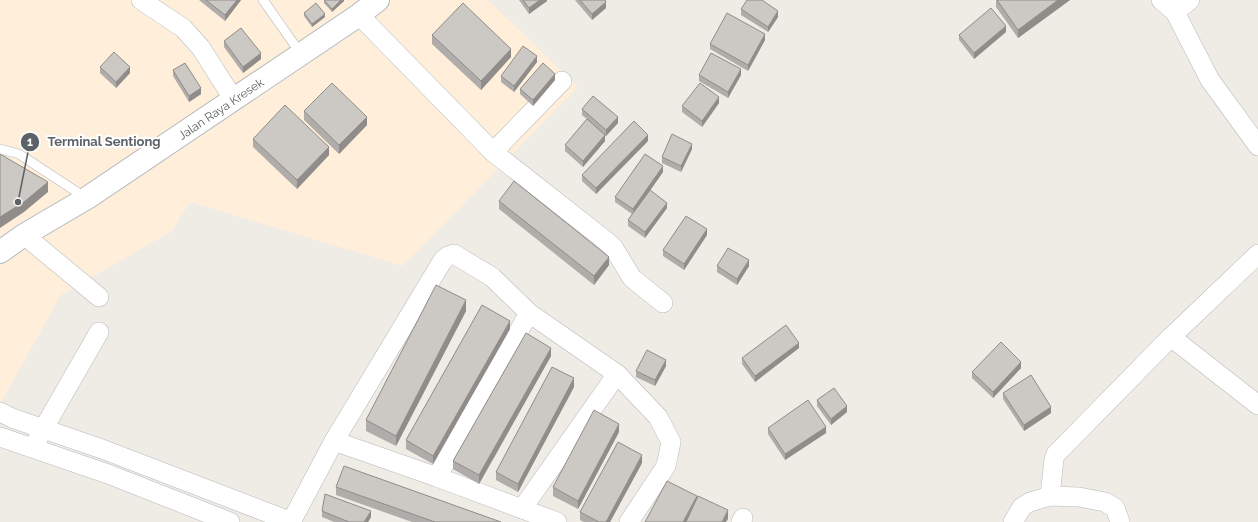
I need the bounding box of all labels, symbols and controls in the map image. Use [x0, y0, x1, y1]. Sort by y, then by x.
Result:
street label: Jalan Raya Kresek [176, 75, 267, 143]
callout: Terminal Sentiong [20, 129, 169, 154]
text: Terminal Sentiong [47, 134, 161, 149]
text: 1 [27, 135, 33, 149]

